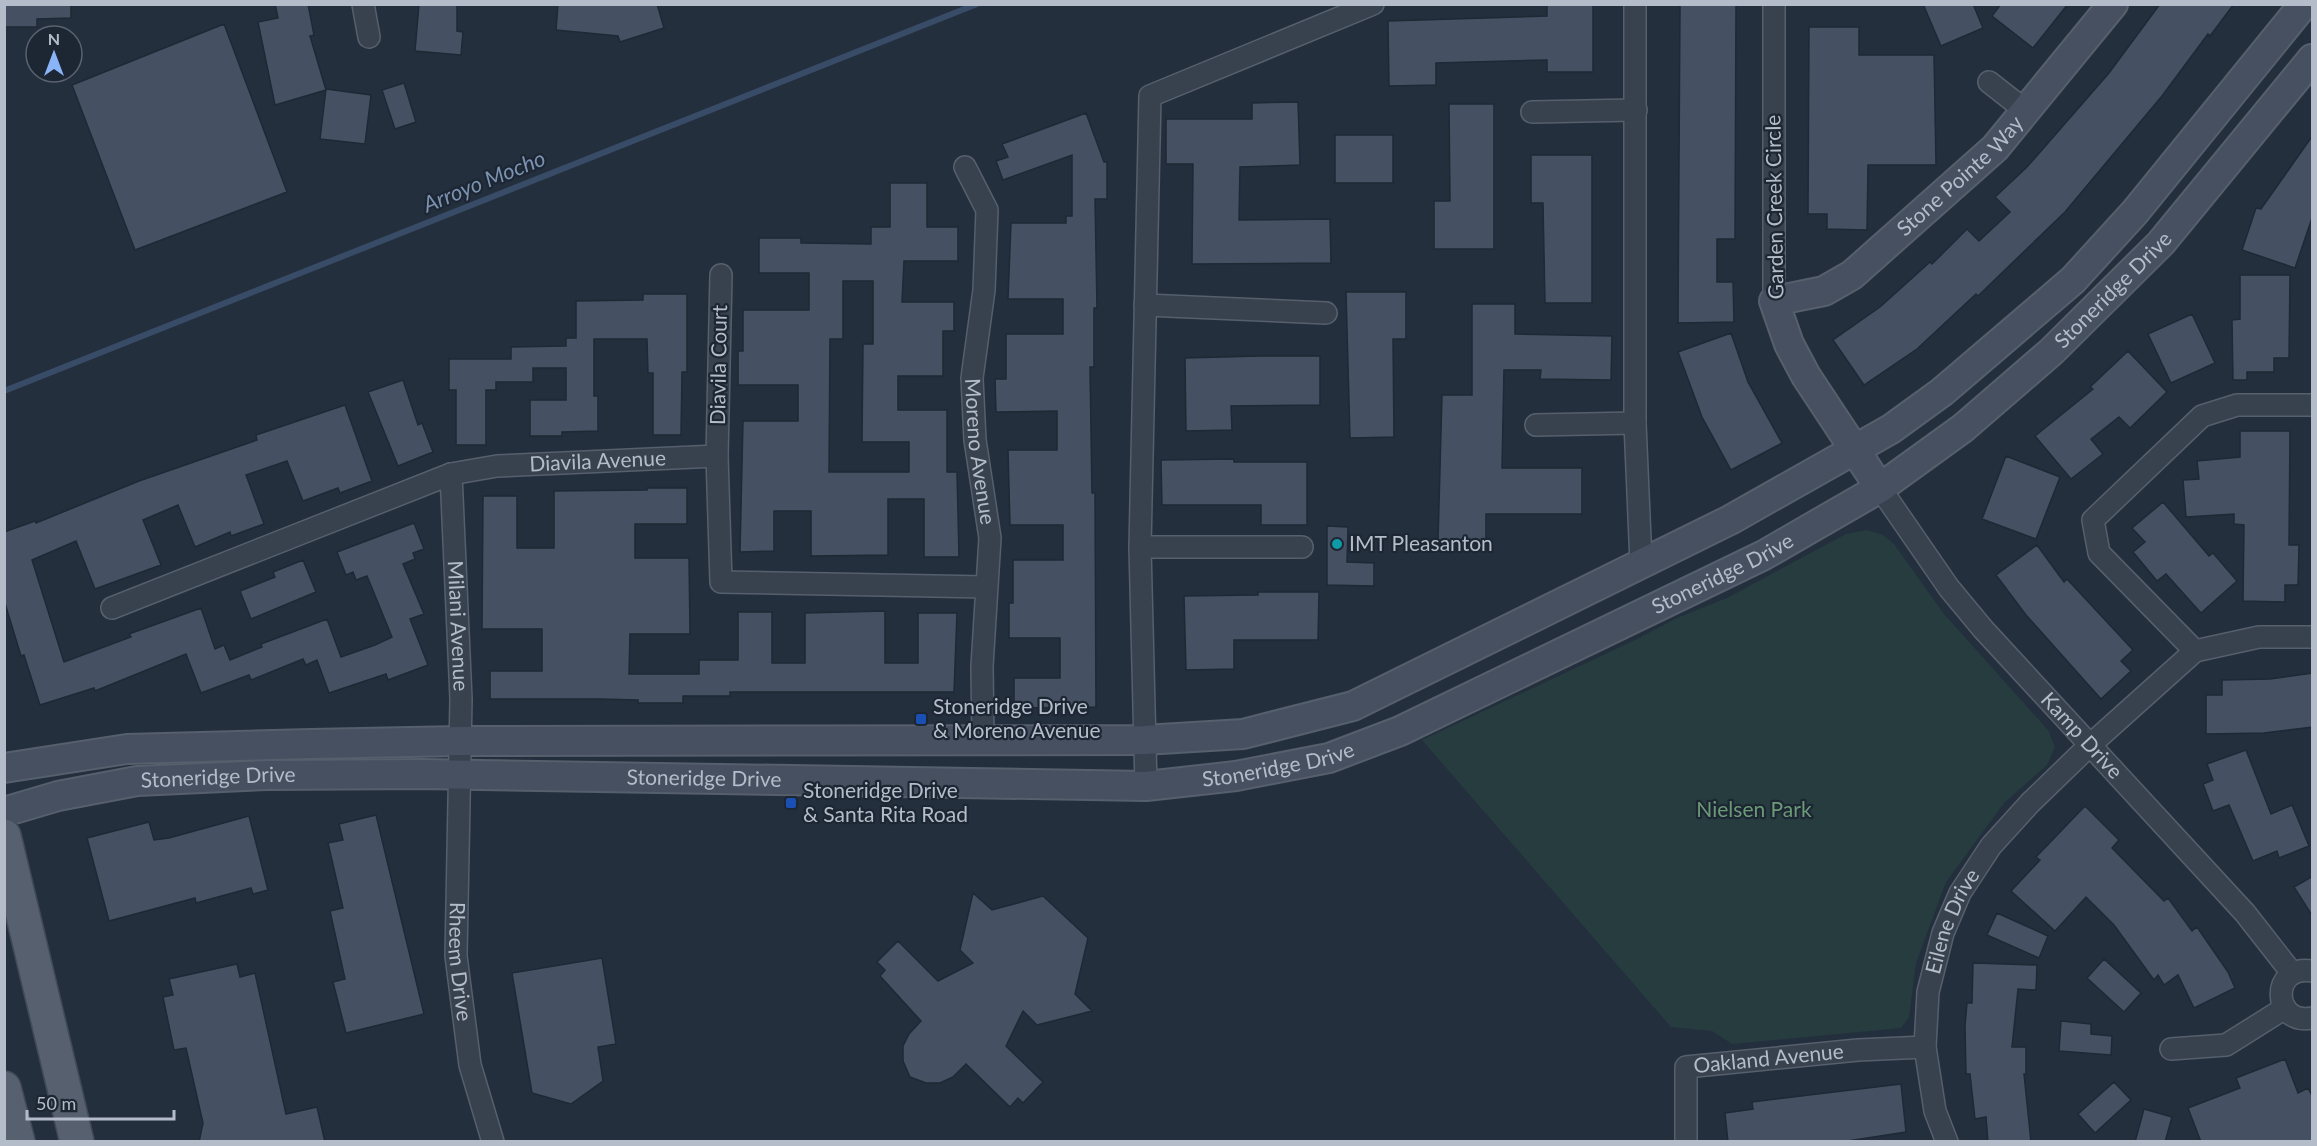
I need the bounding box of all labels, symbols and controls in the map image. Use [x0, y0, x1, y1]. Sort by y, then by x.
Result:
north arrow [24, 24, 84, 84]
text: N [48, 29, 60, 48]
street label: Stone Pointe Way [1891, 110, 2028, 240]
street label: Garden Creek Circle [1759, 114, 1788, 300]
water label: Arroyo Mocho [418, 144, 549, 218]
street label: Stoneridge Drive [2048, 226, 2176, 353]
street label: Diavila Court [704, 304, 731, 425]
street label: Moreno Avenue [961, 377, 1002, 526]
street label: Diavila Avenue [529, 444, 666, 476]
street label: Stoneridge Drive [1647, 527, 1797, 618]
place label: IMT Pleasanton [1349, 530, 1493, 555]
marker: IMT Pleasanton [1330, 537, 1344, 551]
street label: Milani Avenue [444, 560, 475, 692]
street label: Kamp Drive [2036, 686, 2129, 783]
place label: Stoneridge Drive & Moreno Avenue [933, 693, 1101, 742]
marker: Stoneridge Drive & Moreno Avenue [914, 712, 928, 726]
street label: Stoneridge Drive [1201, 736, 1357, 791]
street label: Stoneridge Drive [140, 761, 296, 792]
street label: Stoneridge Drive [626, 763, 782, 791]
place label: Stoneridge Drive & Santa Rita Road [803, 777, 968, 826]
marker: Stoneridge Drive & Santa Rita Road [784, 796, 798, 810]
park label: Nielsen Park [1696, 796, 1812, 821]
street label: Eilene Drive [1919, 863, 1984, 976]
street label: Rheem Drive [444, 902, 478, 1022]
street label: Oakland Avenue [1692, 1037, 1845, 1077]
scale bar [27, 1083, 174, 1121]
text: 50 m [36, 1092, 76, 1114]

